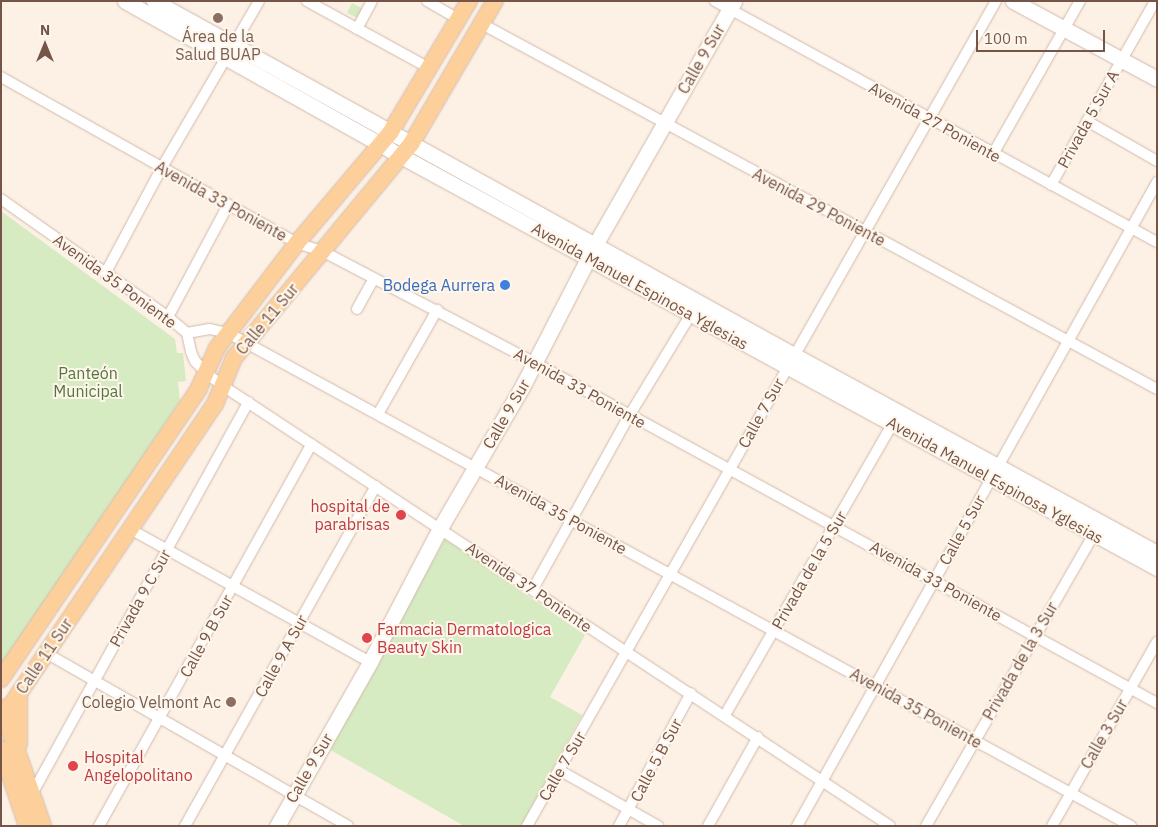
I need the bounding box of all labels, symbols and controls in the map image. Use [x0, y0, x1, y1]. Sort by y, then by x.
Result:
marker: Área de la Salud BUAP [212, 12, 224, 24]
north arrow [20, 20, 70, 70]
scale bar [978, 20, 1107, 52]
text: N [40, 21, 50, 39]
street label: Calle 9 Sur [673, 21, 729, 97]
place label: Área de la Salud BUAP [175, 26, 261, 64]
text: 100 m [984, 29, 1028, 48]
street label: Privada 5 Sur A [1053, 67, 1123, 171]
street label: Avenida 27 Poniente [866, 78, 1004, 166]
street label: Avenida 33 Poniente [152, 157, 290, 245]
street label: Avenida 29 Poniente [749, 164, 889, 250]
street label: Avenida Manuel Espinosa Yglesias [528, 218, 752, 354]
street label: Avenida 35 Poniente [50, 230, 180, 332]
place label: Bodega Aurrera [383, 275, 495, 295]
marker: Bodega Aurrera [499, 279, 511, 291]
street label: Calle 11 Sur [232, 280, 302, 358]
street label: Avenida 33 Poniente [511, 344, 649, 432]
park label: Panteón Municipal [53, 363, 123, 401]
street label: Calle 7 Sur [734, 375, 788, 451]
street label: Calle 9 Sur [478, 376, 534, 452]
street label: Avenida Manuel Espinosa Yglesias [883, 412, 1107, 548]
street label: Avenida 35 Poniente [492, 470, 630, 558]
street label: Calle 5 Sur [935, 492, 989, 568]
place label: hospital de parabrisas [311, 496, 390, 534]
street label: Privada de la 5 Sur [767, 507, 851, 633]
marker: hospital de parabrisas [394, 508, 408, 522]
street label: Avenida 33 Poniente [867, 537, 1005, 625]
street label: Avenida 37 Poniente [462, 538, 596, 636]
street label: Privada 9 C Sur [105, 546, 175, 650]
street label: Calle 9 B Sur [175, 591, 237, 681]
street label: Privada de la 3 Sur [978, 598, 1062, 724]
street label: Calle 9 A Sur [250, 611, 312, 701]
street label: Calle 11 Sur [12, 615, 76, 697]
place label: Farmacia Dermatologica Beauty Skin [377, 619, 551, 657]
marker: Farmacia Dermatologica Beauty Skin [361, 632, 373, 644]
street label: Avenida 35 Poniente [847, 664, 985, 752]
place label: Colegio Velmont Ac [82, 692, 221, 712]
marker: Colegio Velmont Ac [225, 696, 237, 708]
street label: Calle 3 Sur [1076, 696, 1132, 772]
street label: Calle 5 B Sur [626, 715, 686, 805]
street label: Calle 7 Sur [534, 728, 590, 804]
street label: Calle 9 Sur [281, 730, 337, 806]
place label: Hospital Angelopolitano [84, 747, 193, 785]
marker: Hospital Angelopolitano [66, 759, 80, 773]

